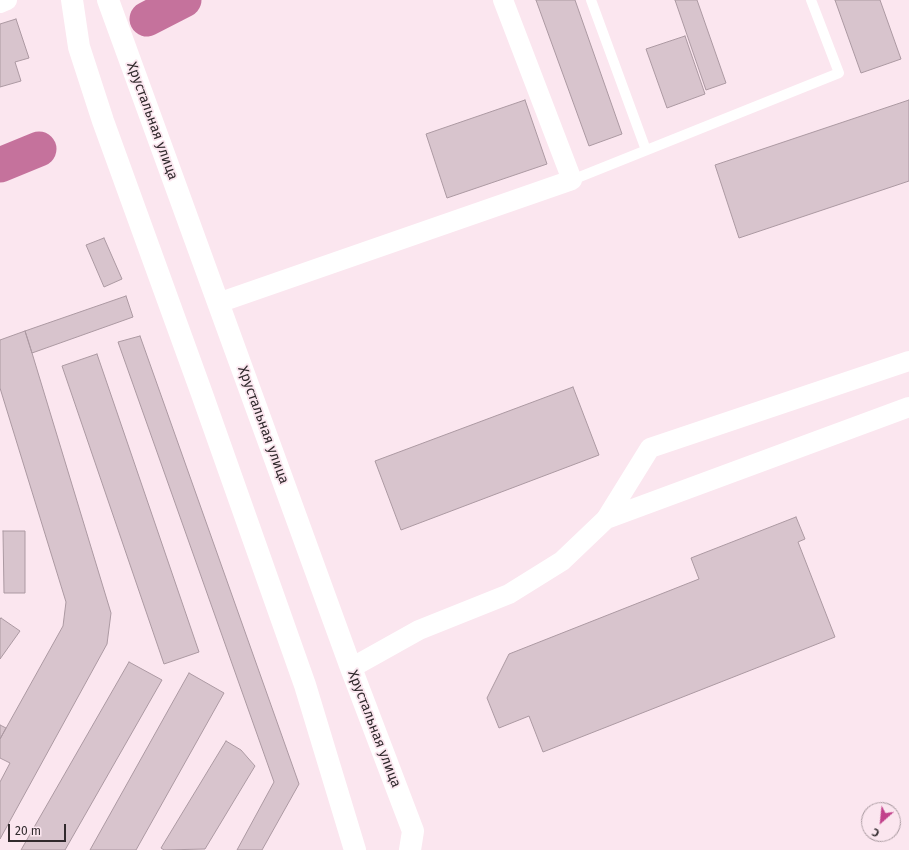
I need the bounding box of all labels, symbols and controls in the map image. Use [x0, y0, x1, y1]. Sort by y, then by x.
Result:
street label: Хрустальная улица [123, 60, 181, 182]
street label: Хрустальная улица [234, 364, 292, 486]
street label: Хрустальная улица [344, 668, 404, 790]
north arrow [861, 802, 901, 842]
scale bar [10, 816, 68, 842]
text: 20 m [15, 824, 41, 838]
text: С [870, 825, 882, 839]

